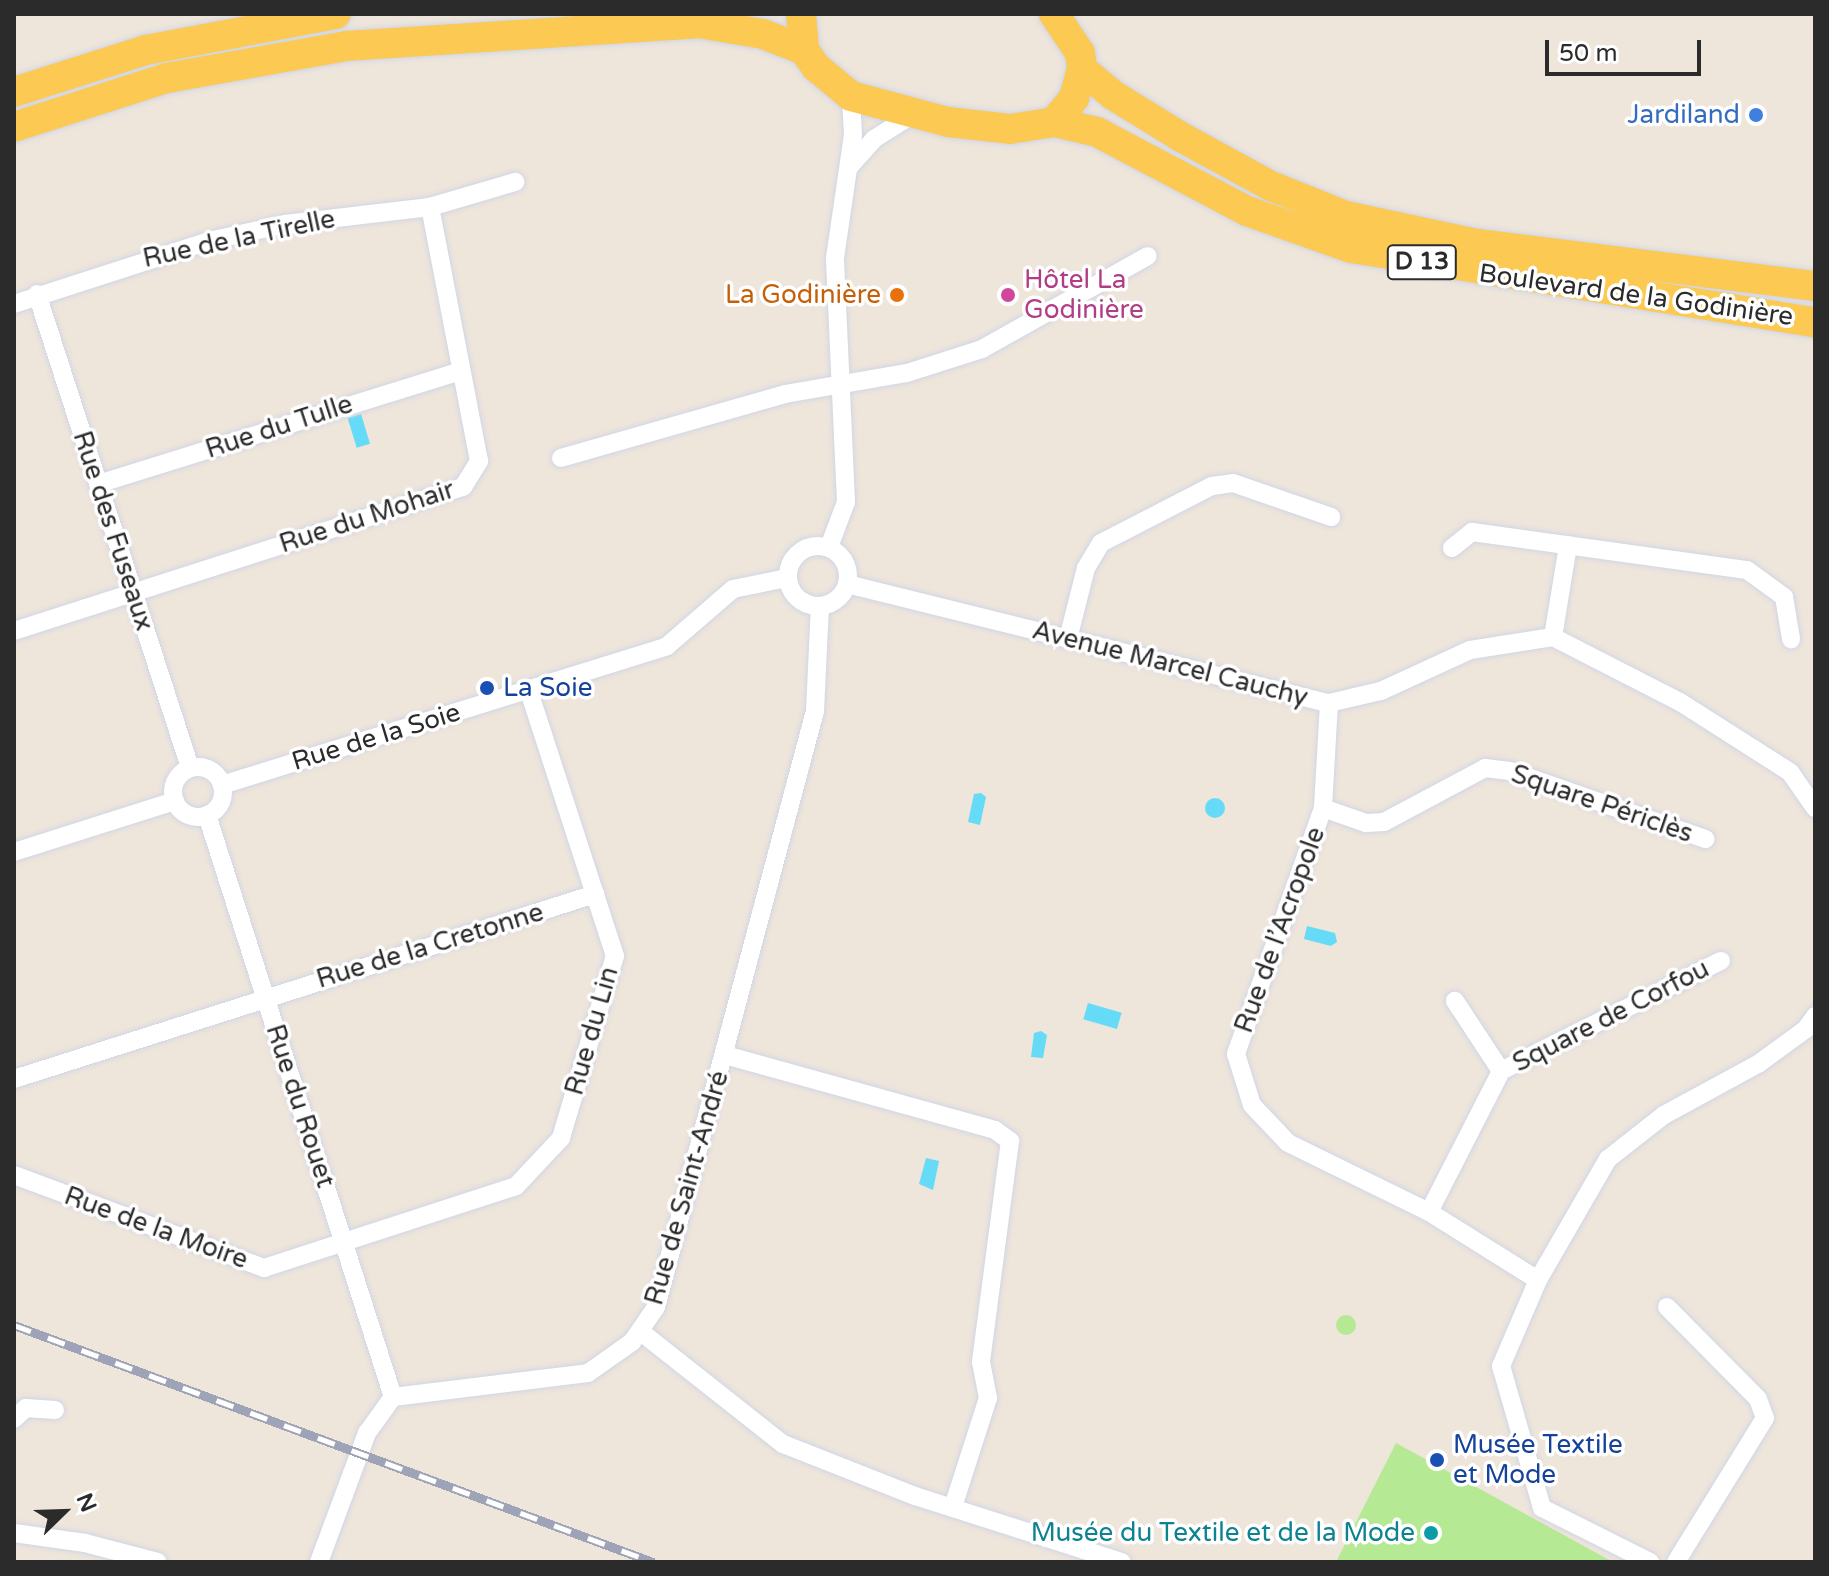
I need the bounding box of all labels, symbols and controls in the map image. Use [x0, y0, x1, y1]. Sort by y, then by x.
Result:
scale bar [1549, 24, 1705, 74]
text: 50 m [1559, 39, 1617, 68]
place label: Jardiland [1627, 99, 1740, 131]
marker: Jardiland [1747, 106, 1765, 124]
street label: Rue de la Tirelle [140, 203, 338, 275]
road number: D 13 [1386, 242, 1458, 282]
street label: Boulevard de la Godinière [1477, 257, 1795, 333]
place label: Hôtel La Godinière [1024, 264, 1144, 326]
place label: La Godinière [725, 279, 881, 311]
marker: La Godinière [888, 286, 906, 304]
marker: Hôtel La Godinière [999, 286, 1017, 304]
street label: Rue du Tulle [202, 389, 356, 465]
street label: Rue des Fuseaux [66, 427, 160, 635]
street label: Rue du Mohair [276, 474, 458, 560]
street label: Avenue Marcel Cauchy [1029, 615, 1311, 713]
place label: La Soie [503, 672, 592, 704]
marker: La Soie [478, 679, 496, 697]
street label: Rue de la Soie [288, 697, 464, 777]
street label: Square Périclès [1507, 758, 1697, 850]
street label: Rue de l’Acropole [1228, 823, 1332, 1037]
street label: Rue de la Cretonne [313, 897, 547, 995]
street label: Square de Corfou [1508, 953, 1714, 1079]
street label: Rue du Lin [559, 963, 625, 1099]
street label: Rue du Rouet [259, 1021, 341, 1191]
street label: Rue de Saint-André [639, 1067, 735, 1309]
street label: Rue de la Moire [60, 1180, 252, 1276]
place label: Musée Textile et Mode [1453, 1429, 1623, 1490]
marker: Musée Textile et Mode [1428, 1451, 1446, 1469]
north arrow [24, 1472, 104, 1552]
text: N [71, 1489, 102, 1516]
place label: Musée du Textile et de la Mode [1031, 1517, 1415, 1549]
marker: Musée du Textile et de la Mode [1422, 1524, 1440, 1542]

